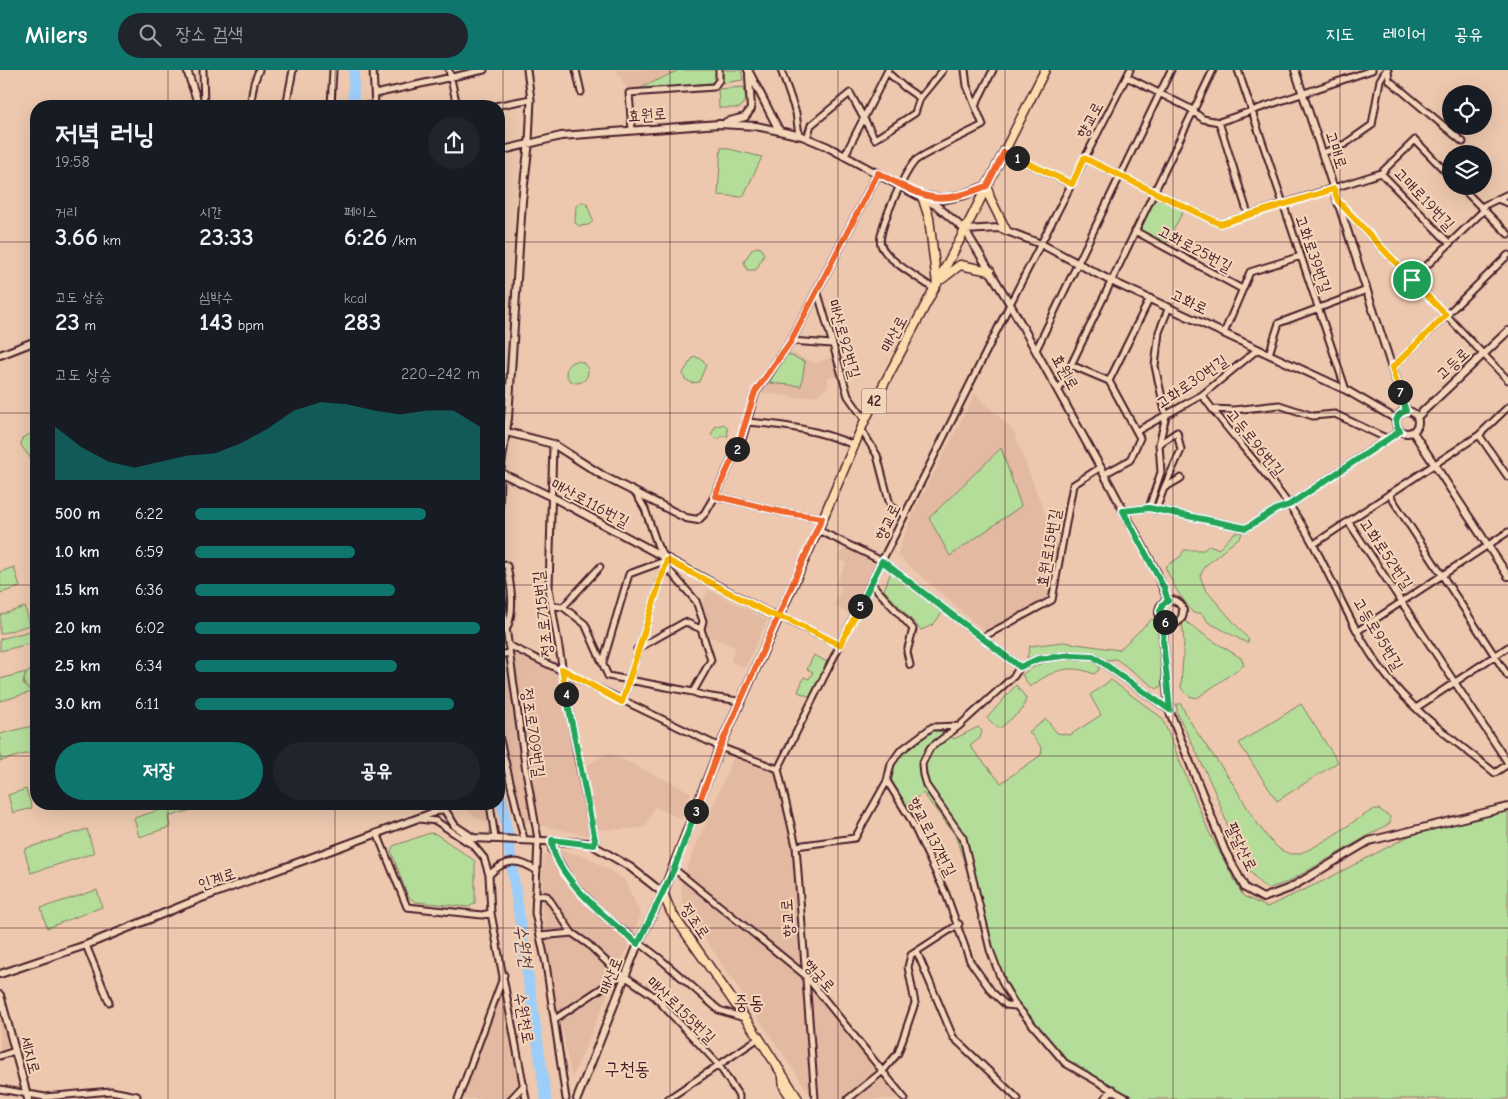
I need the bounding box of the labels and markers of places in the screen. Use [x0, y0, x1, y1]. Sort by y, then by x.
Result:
pin: 1 [1004, 146, 1030, 170]
pin [1391, 259, 1433, 301]
pin: 7 [1388, 380, 1412, 404]
pin: 2 [724, 436, 750, 462]
pin: 5 [848, 594, 872, 618]
pin: 6 [1152, 610, 1178, 634]
pin: 4 [554, 682, 578, 706]
pin: 3 [684, 798, 708, 824]

